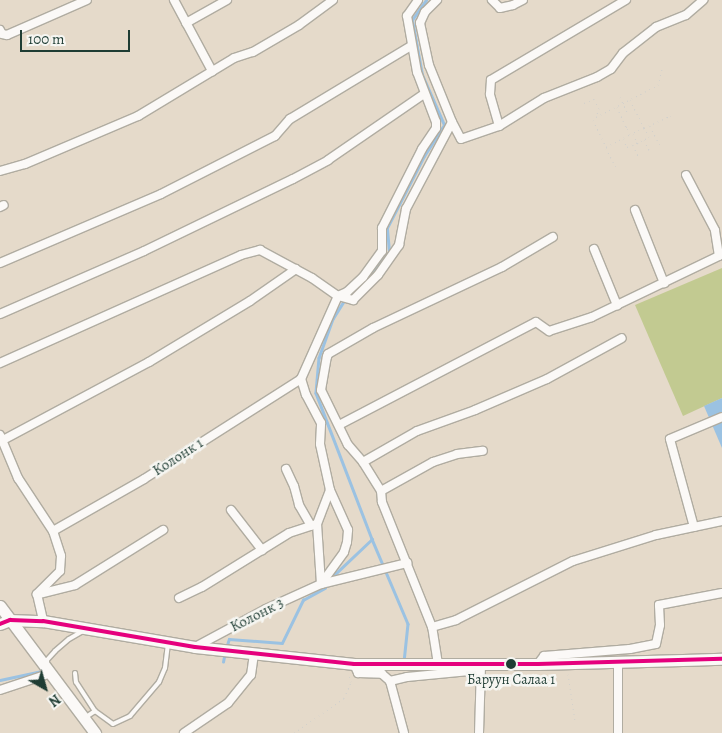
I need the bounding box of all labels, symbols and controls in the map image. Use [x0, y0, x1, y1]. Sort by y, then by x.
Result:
scale bar [22, 20, 132, 52]
text: 100 m [28, 29, 65, 49]
street label: Колонк 1 [149, 434, 207, 480]
street label: Колонк 3 [227, 594, 287, 636]
marker: Баруун Салаа 1 [506, 659, 516, 669]
north arrow [20, 663, 70, 713]
place label: Баруун Салаа 1 [467, 672, 555, 688]
text: N [45, 690, 64, 711]

